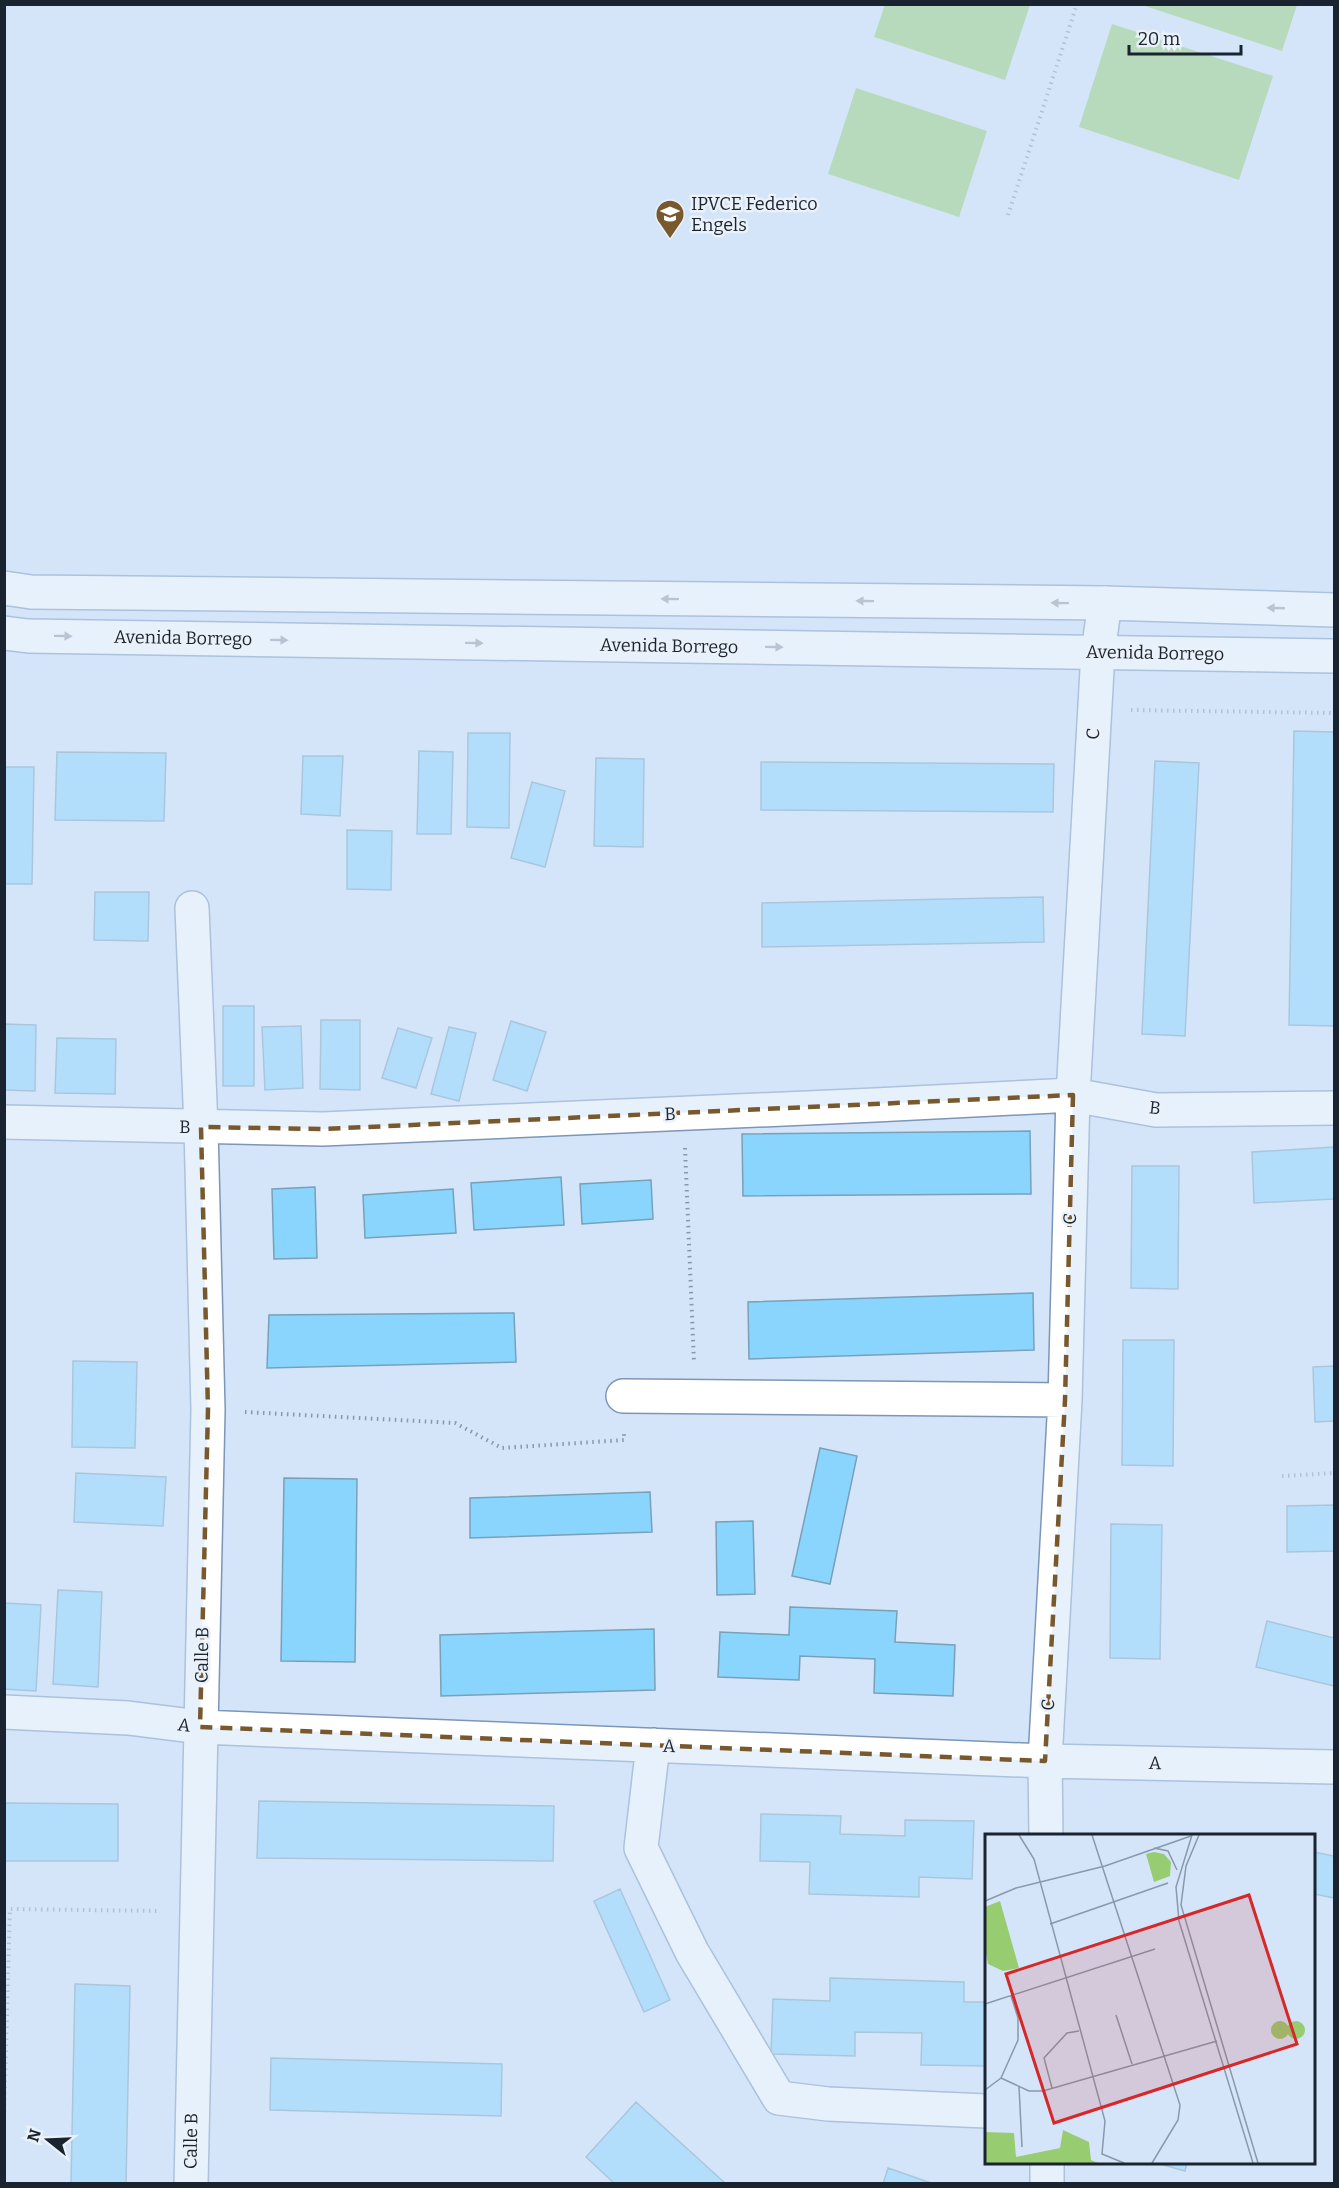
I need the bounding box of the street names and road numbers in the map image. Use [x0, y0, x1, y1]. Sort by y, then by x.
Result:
street label: Avenida Borrego [114, 626, 252, 650]
street label: Avenida Borrego [600, 634, 738, 658]
street label: Avenida Borrego [1086, 641, 1224, 665]
street label: C [1082, 728, 1104, 740]
street label: B [1148, 1096, 1162, 1120]
street label: B [664, 1103, 676, 1125]
street label: B [179, 1116, 191, 1138]
street label: C [1059, 1213, 1081, 1225]
street label: Calle B [191, 1627, 213, 1683]
street label: C [1037, 1699, 1059, 1711]
street label: A [176, 1713, 192, 1737]
street label: A [662, 1735, 676, 1757]
street label: A [1148, 1752, 1162, 1774]
street label: Calle B [180, 2113, 202, 2169]

